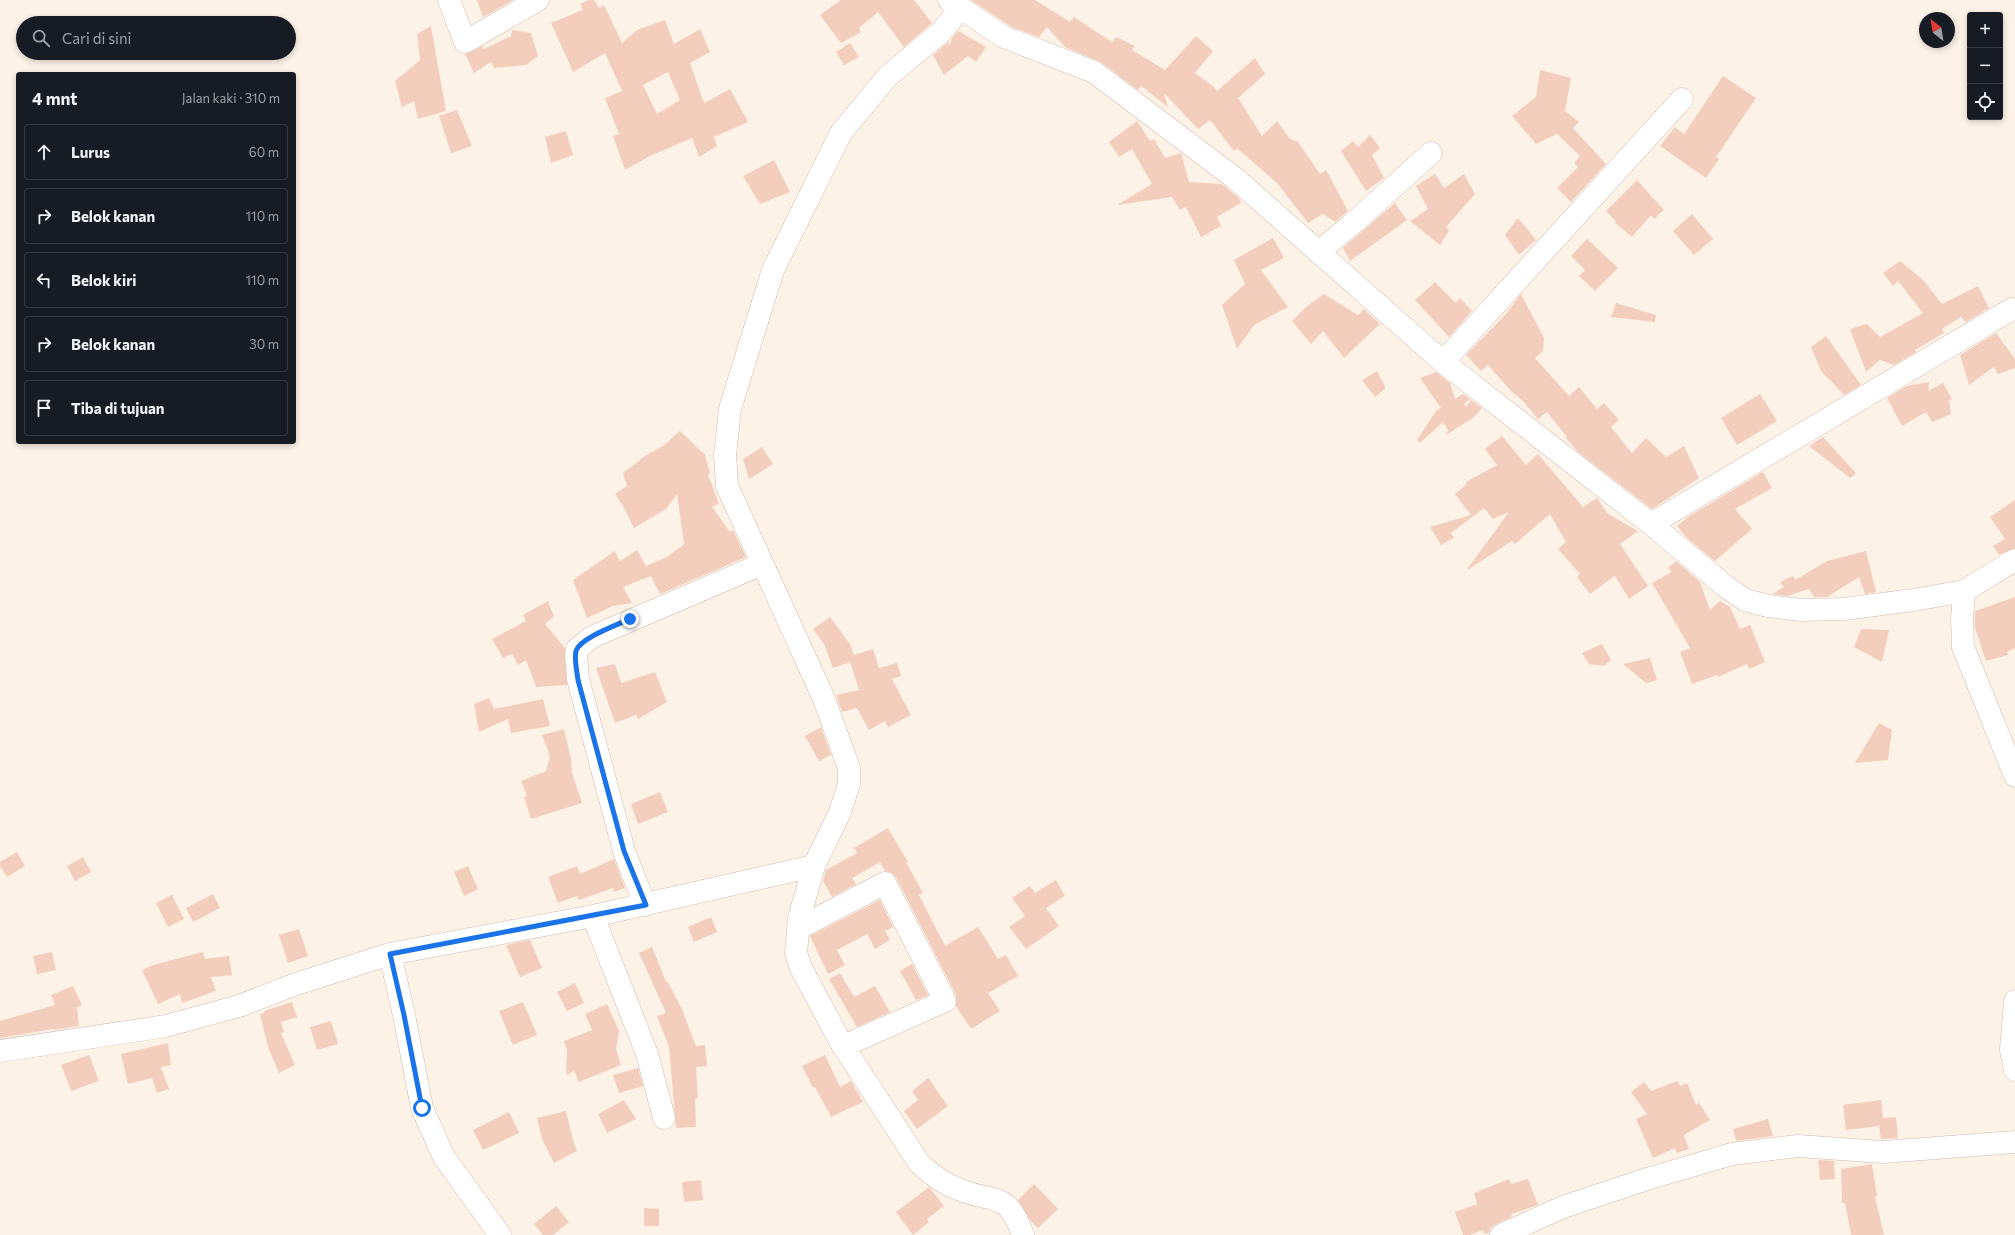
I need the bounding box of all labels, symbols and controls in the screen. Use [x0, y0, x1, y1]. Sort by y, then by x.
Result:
north arrow [1919, 12, 1955, 48]
map controls [1967, 12, 2003, 120]
button: + [1967, 12, 2003, 48]
search box [16, 16, 296, 60]
icon: search [30, 27, 52, 49]
text: Cari di sini [62, 29, 131, 47]
button: − [1967, 48, 2003, 84]
button: locate [1967, 84, 2003, 120]
text: 4 mnt [32, 88, 78, 109]
text: Jalan kaki · 310 m [182, 90, 280, 106]
icon: ahead [33, 141, 55, 163]
text: Lurus [71, 143, 110, 161]
text: 60 m [249, 144, 279, 160]
icon: right [33, 205, 55, 227]
text: Belok kanan [71, 207, 155, 225]
text: 110 m [246, 208, 279, 224]
icon: left [33, 269, 55, 291]
text: Belok kiri [71, 271, 137, 289]
text: 110 m [246, 272, 279, 288]
icon: right [33, 333, 55, 355]
text: Belok kanan [71, 335, 155, 353]
text: 30 m [249, 336, 279, 352]
icon: arrive [33, 397, 55, 419]
text: Tiba di tujuan [71, 399, 165, 417]
route end [621, 610, 639, 628]
route start [413, 1099, 431, 1117]

